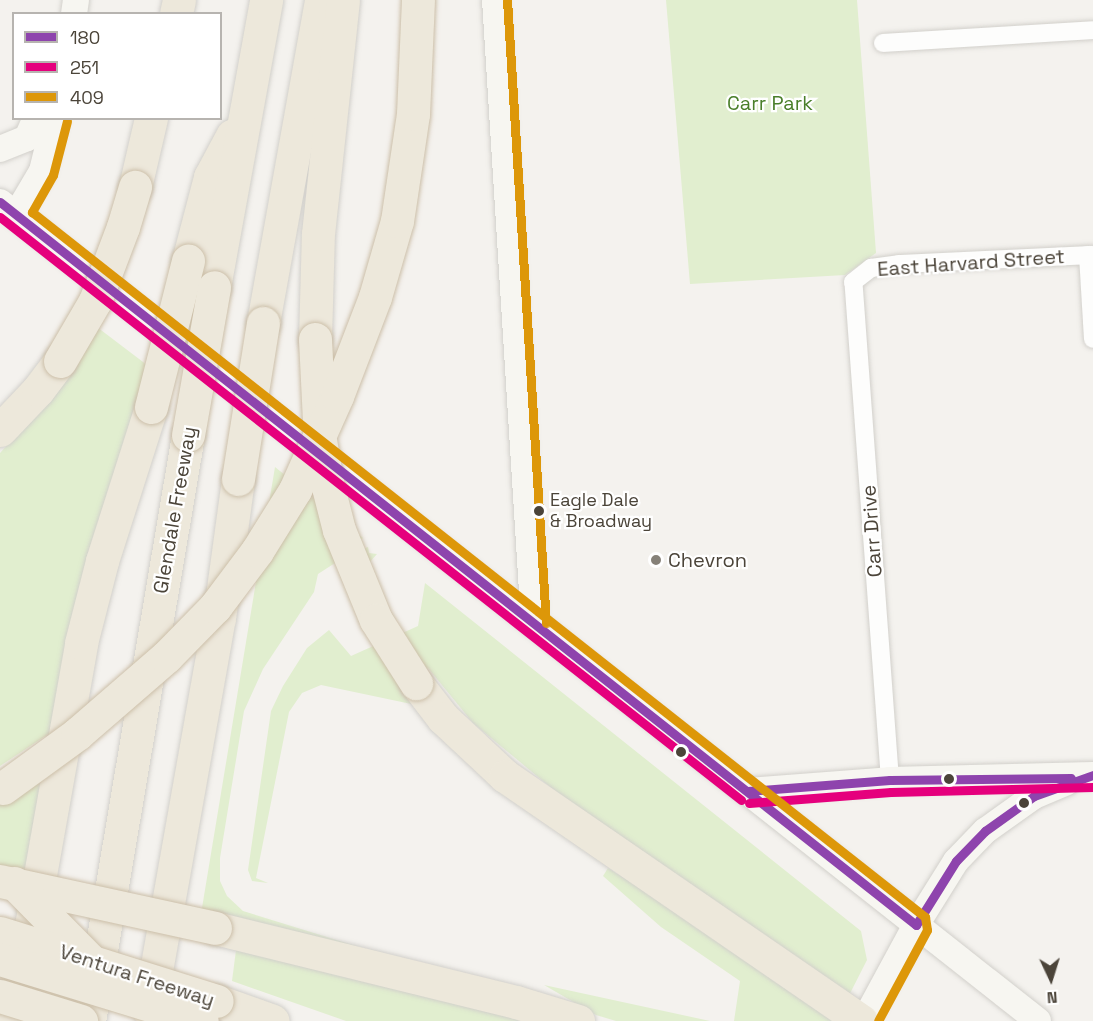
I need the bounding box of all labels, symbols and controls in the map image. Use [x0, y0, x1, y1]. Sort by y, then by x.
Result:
legend [12, 12, 222, 120]
text: 180 [70, 26, 100, 49]
text: 251 [70, 56, 99, 79]
text: 409 [70, 86, 104, 109]
park label: Carr Park [727, 91, 813, 115]
street label: East Harvard Street [876, 244, 1066, 282]
street label: Glendale Freeway [148, 425, 202, 595]
street label: Carr Drive [857, 484, 887, 578]
place label: Eagle Dale & Broadway [550, 490, 652, 532]
marker: Eagle Dale & Broadway [533, 505, 545, 517]
place label: Chevron [668, 548, 747, 572]
marker: Chevron [649, 553, 663, 567]
unlabelled marker [675, 746, 687, 758]
unlabelled marker [943, 773, 955, 785]
unlabelled marker [1018, 797, 1030, 809]
street label: Ventura Freeway [56, 940, 218, 1012]
north arrow [1021, 949, 1081, 1009]
text: N [1046, 987, 1058, 1008]

